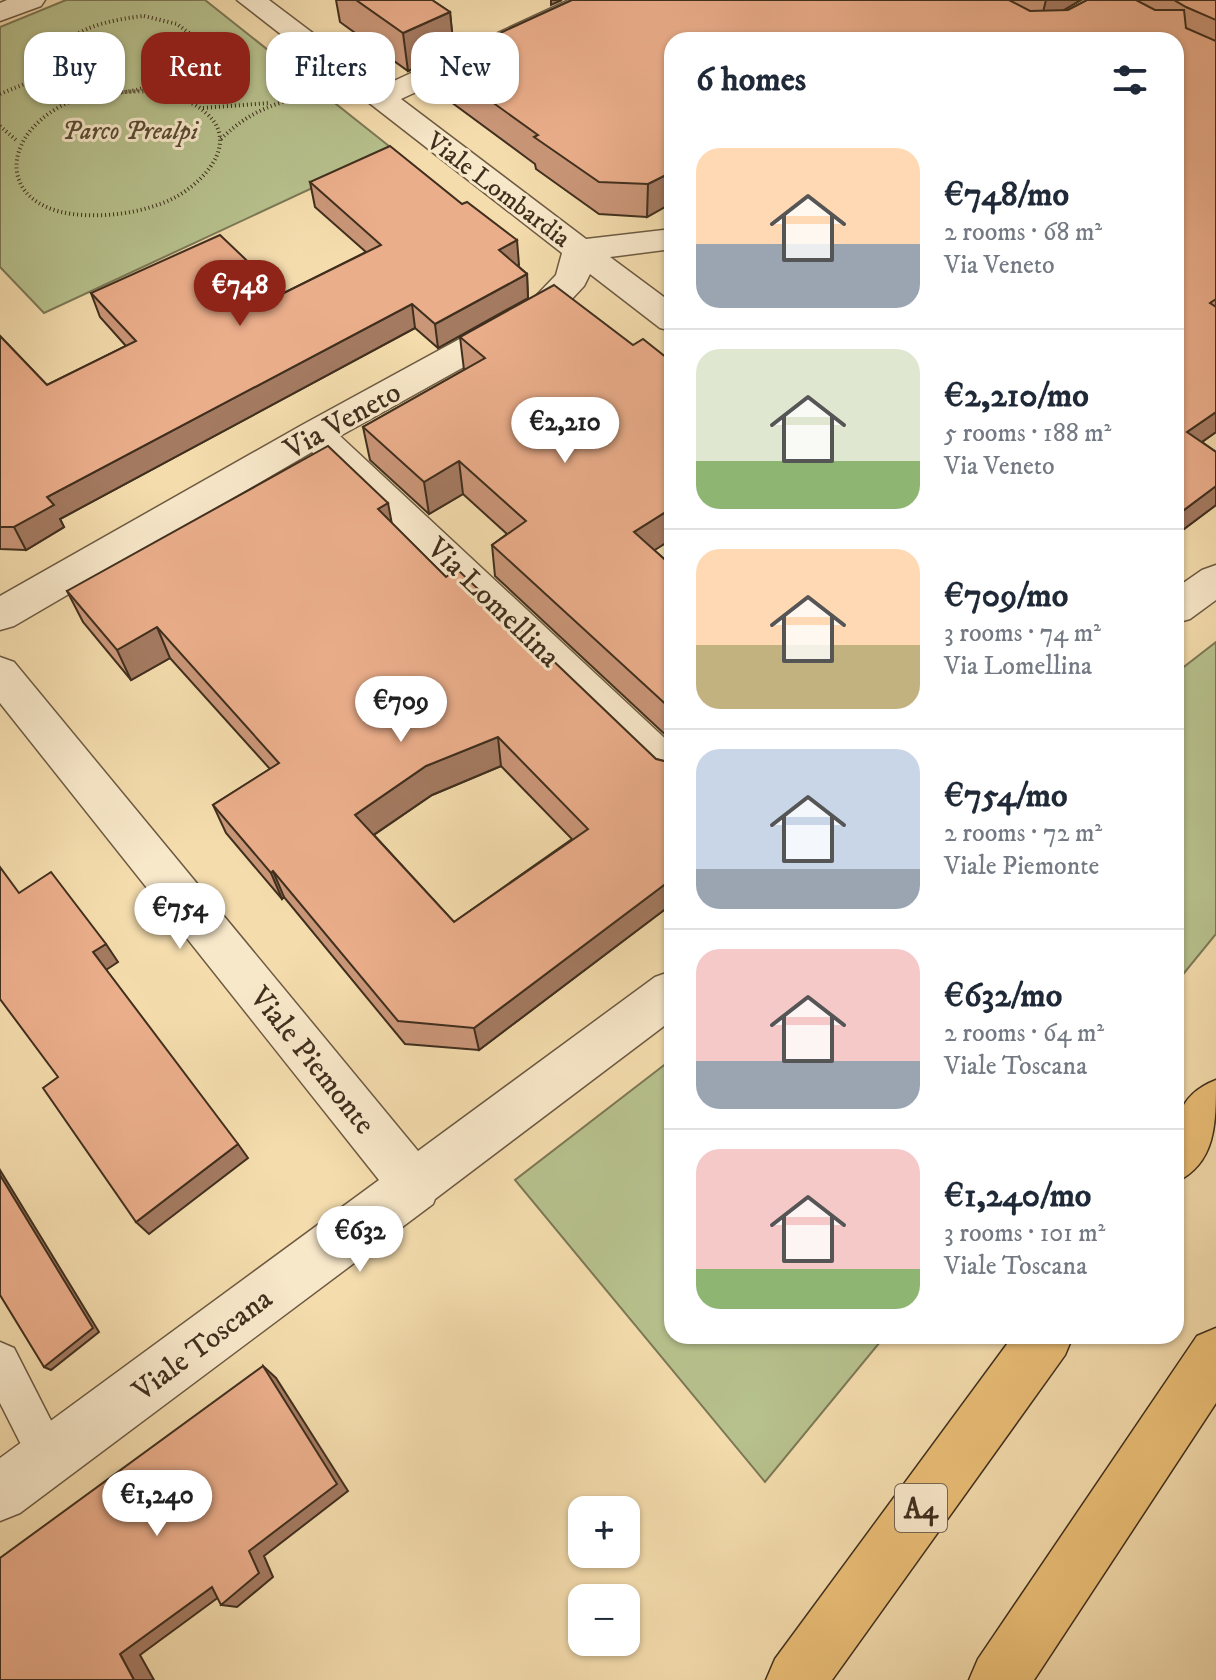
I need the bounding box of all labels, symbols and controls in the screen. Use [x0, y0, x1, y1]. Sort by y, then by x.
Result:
chip: Buy [24, 32, 125, 104]
chip: Rent [141, 32, 250, 104]
chip: Filters [266, 32, 395, 104]
chip: New [411, 32, 519, 104]
icon: filters [1108, 58, 1152, 102]
text: 6 homes [696, 59, 806, 101]
park label: Parco Prealpi [62, 115, 200, 148]
street label: Viale Lombardia [419, 125, 577, 255]
text: €748/mo [944, 174, 1069, 216]
icon: home [760, 180, 856, 276]
text: 2 rooms · 68 m² [944, 216, 1102, 249]
text: Via Veneto [944, 249, 1055, 282]
pin: €748 [193, 260, 287, 328]
text: €748 [212, 269, 268, 302]
street label: Via Veneto [277, 374, 408, 469]
text: €2,210/mo [944, 375, 1089, 417]
icon: home [760, 381, 856, 477]
pin: €2,210 [500, 397, 630, 465]
text: €2,210 [529, 406, 601, 439]
text: 5 rooms · 188 m² [944, 417, 1111, 450]
text: Via Veneto [944, 450, 1055, 483]
street label: Via Lomellina [418, 530, 567, 676]
text: €709/mo [944, 575, 1068, 617]
icon: home [760, 581, 856, 677]
text: 3 rooms · 74 m² [944, 617, 1101, 650]
text: Via Lomellina [944, 650, 1092, 683]
pin: €709 [354, 676, 448, 744]
text: €709 [373, 685, 429, 718]
text: €754/mo [944, 775, 1068, 817]
icon: home [760, 781, 856, 877]
text: 2 rooms · 72 m² [944, 817, 1102, 850]
text: Viale Piemonte [944, 850, 1099, 883]
pin: €754 [133, 883, 227, 951]
text: €754 [152, 892, 208, 925]
text: €632/mo [944, 975, 1062, 1017]
street label: Viale Piemonte [240, 979, 383, 1142]
icon: home [760, 981, 856, 1077]
text: 2 rooms · 64 m² [944, 1017, 1104, 1050]
text: Viale Toscana [944, 1050, 1087, 1083]
text: €1,240/mo [944, 1175, 1091, 1217]
icon: home [760, 1181, 856, 1277]
pin: €632 [313, 1206, 407, 1274]
text: €632 [334, 1215, 386, 1248]
text: 3 rooms · 101 m² [944, 1217, 1105, 1250]
text: Viale Toscana [944, 1250, 1087, 1283]
street label: Viale Toscana [125, 1281, 280, 1410]
pin: €1,240 [92, 1470, 222, 1538]
text: €1,240 [120, 1479, 194, 1512]
road number: A4 [895, 1484, 947, 1532]
map controls [568, 1496, 640, 1656]
button: + [568, 1496, 640, 1568]
button: − [568, 1584, 640, 1656]

